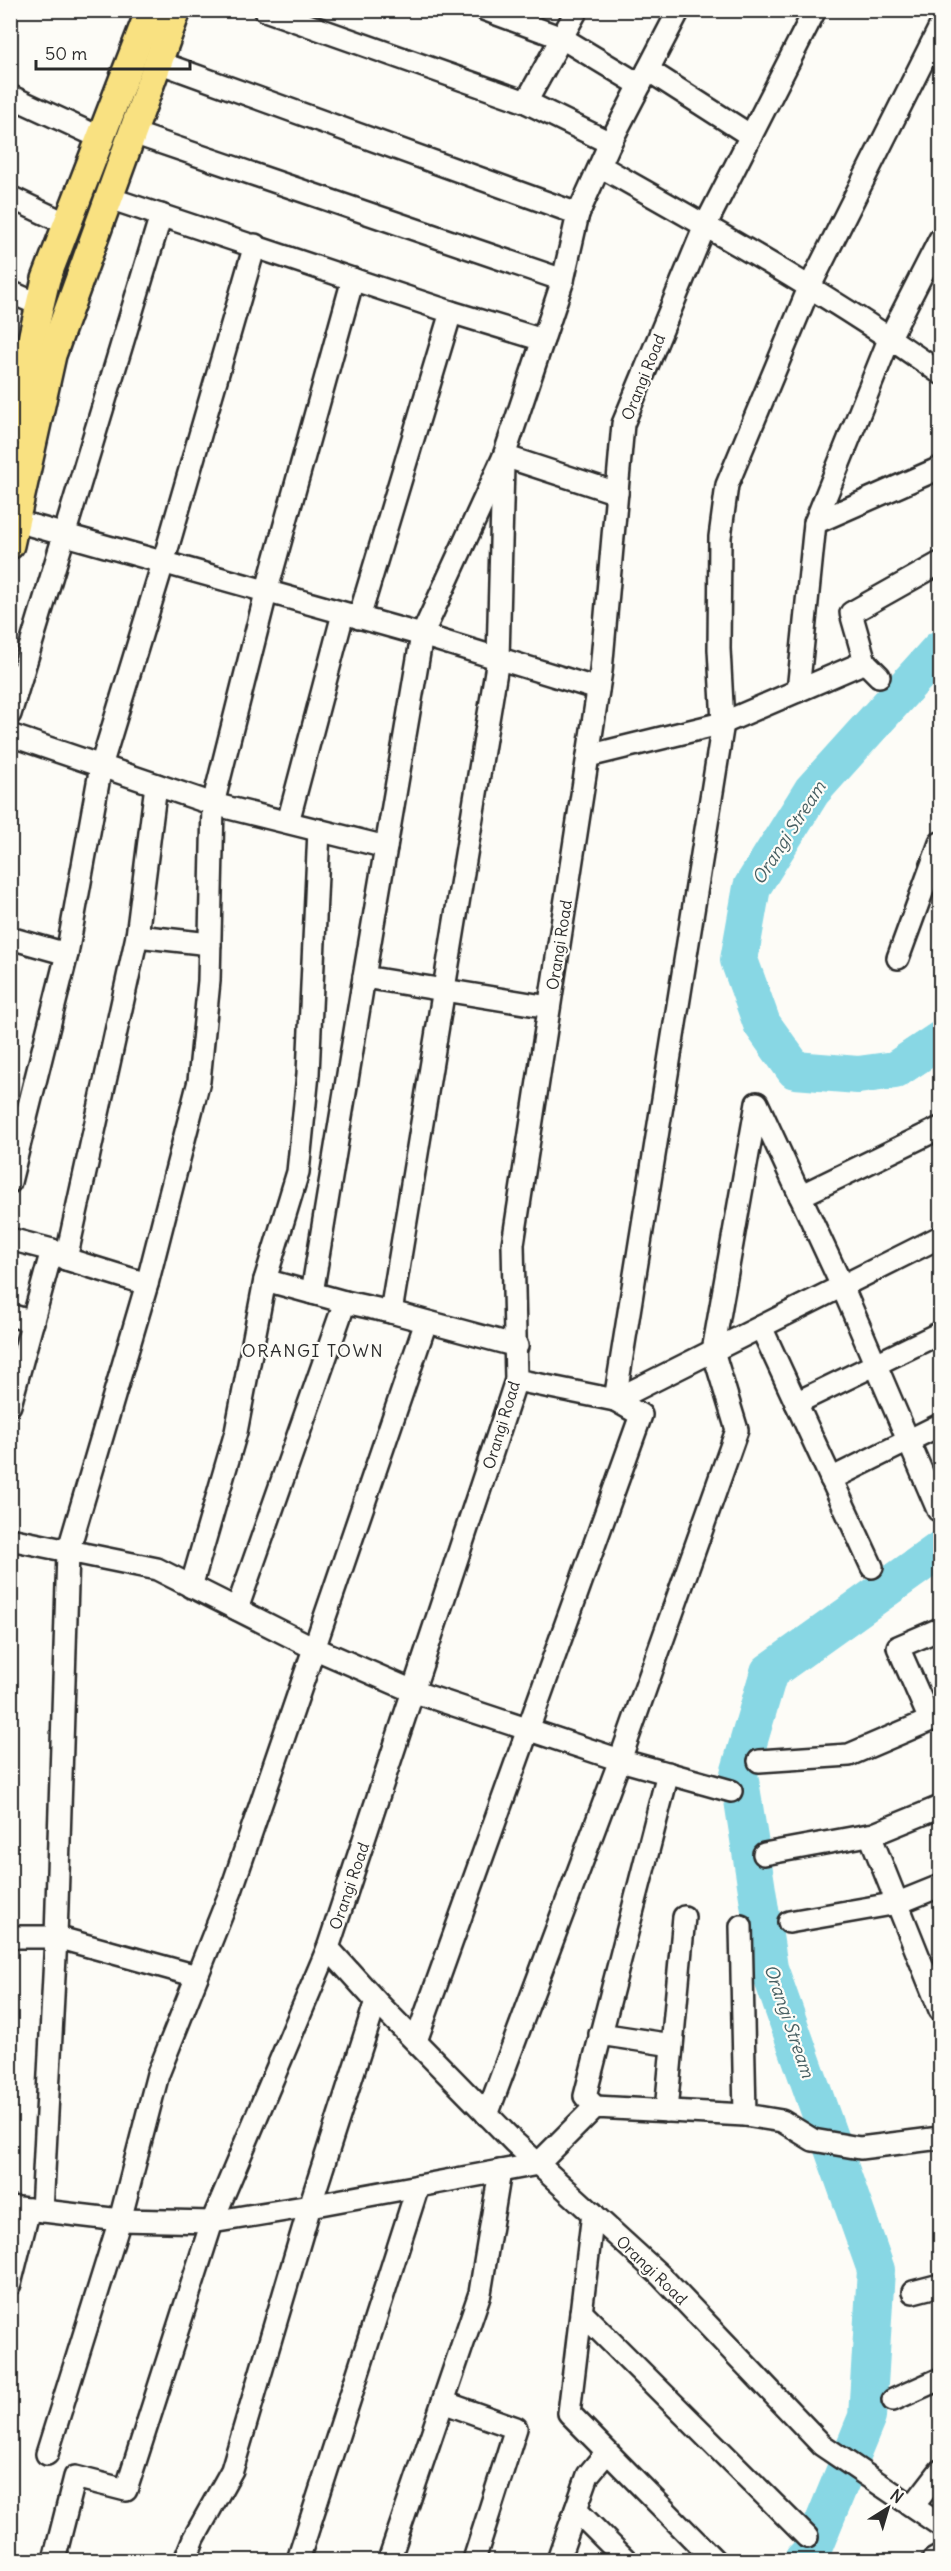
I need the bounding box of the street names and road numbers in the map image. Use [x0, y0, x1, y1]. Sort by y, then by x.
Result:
street label: Orangi Road [617, 331, 669, 423]
street label: Orangi Road [542, 899, 576, 991]
street label: Orangi Road [478, 1379, 524, 1471]
street label: Orangi Road [325, 1840, 373, 1932]
street label: Orangi Road [612, 2231, 692, 2309]

